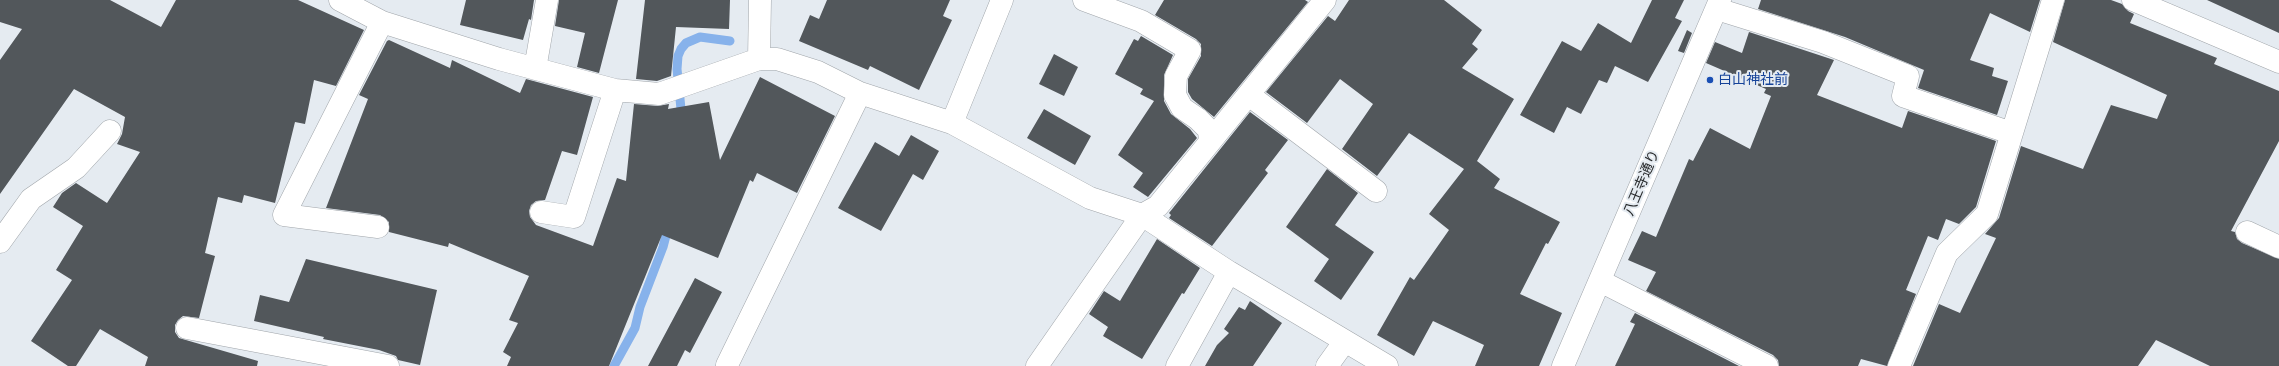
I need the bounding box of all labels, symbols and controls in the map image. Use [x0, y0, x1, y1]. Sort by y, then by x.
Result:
place label: 白山神社前 [1718, 72, 1788, 88]
marker: 白山神社前 [1705, 75, 1715, 85]
street label: 八王寺通り [1621, 148, 1663, 218]

